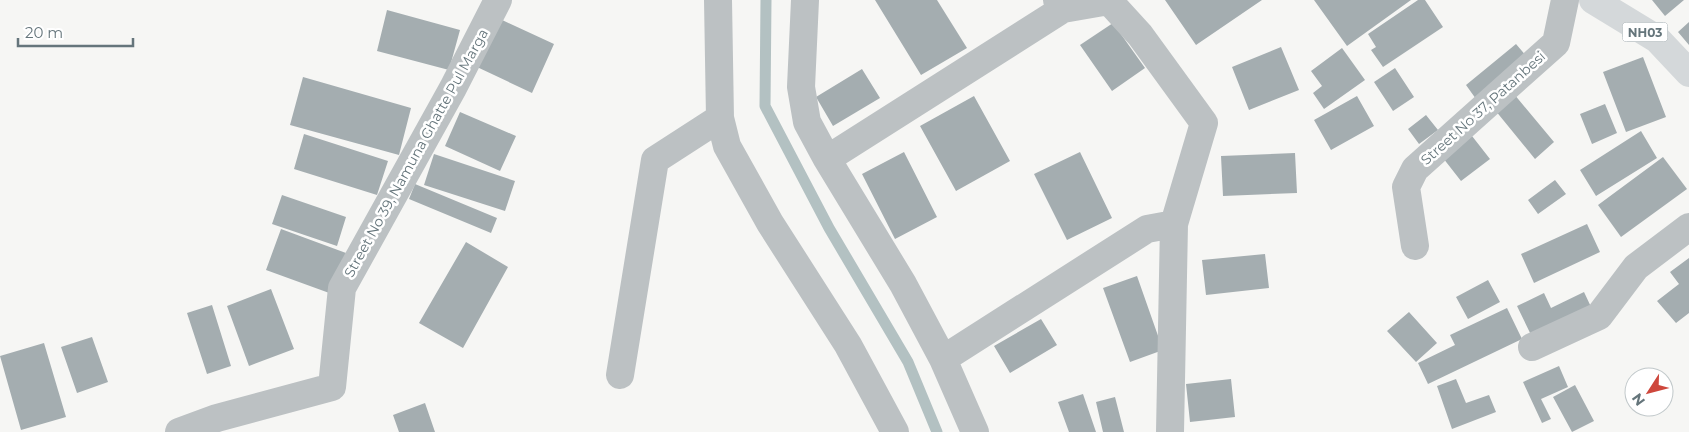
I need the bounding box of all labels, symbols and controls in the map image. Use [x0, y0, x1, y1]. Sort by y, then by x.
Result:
scale bar [18, 15, 132, 47]
road number: NH03 [1622, 22, 1668, 42]
text: 20 m [25, 23, 63, 42]
street label: Street No 39, Namuna Ghatte Pul Marga [340, 26, 492, 280]
street label: Street No 37, Patanbesi [1417, 47, 1549, 169]
north arrow [1624, 367, 1674, 417]
text: N [1628, 390, 1649, 410]

